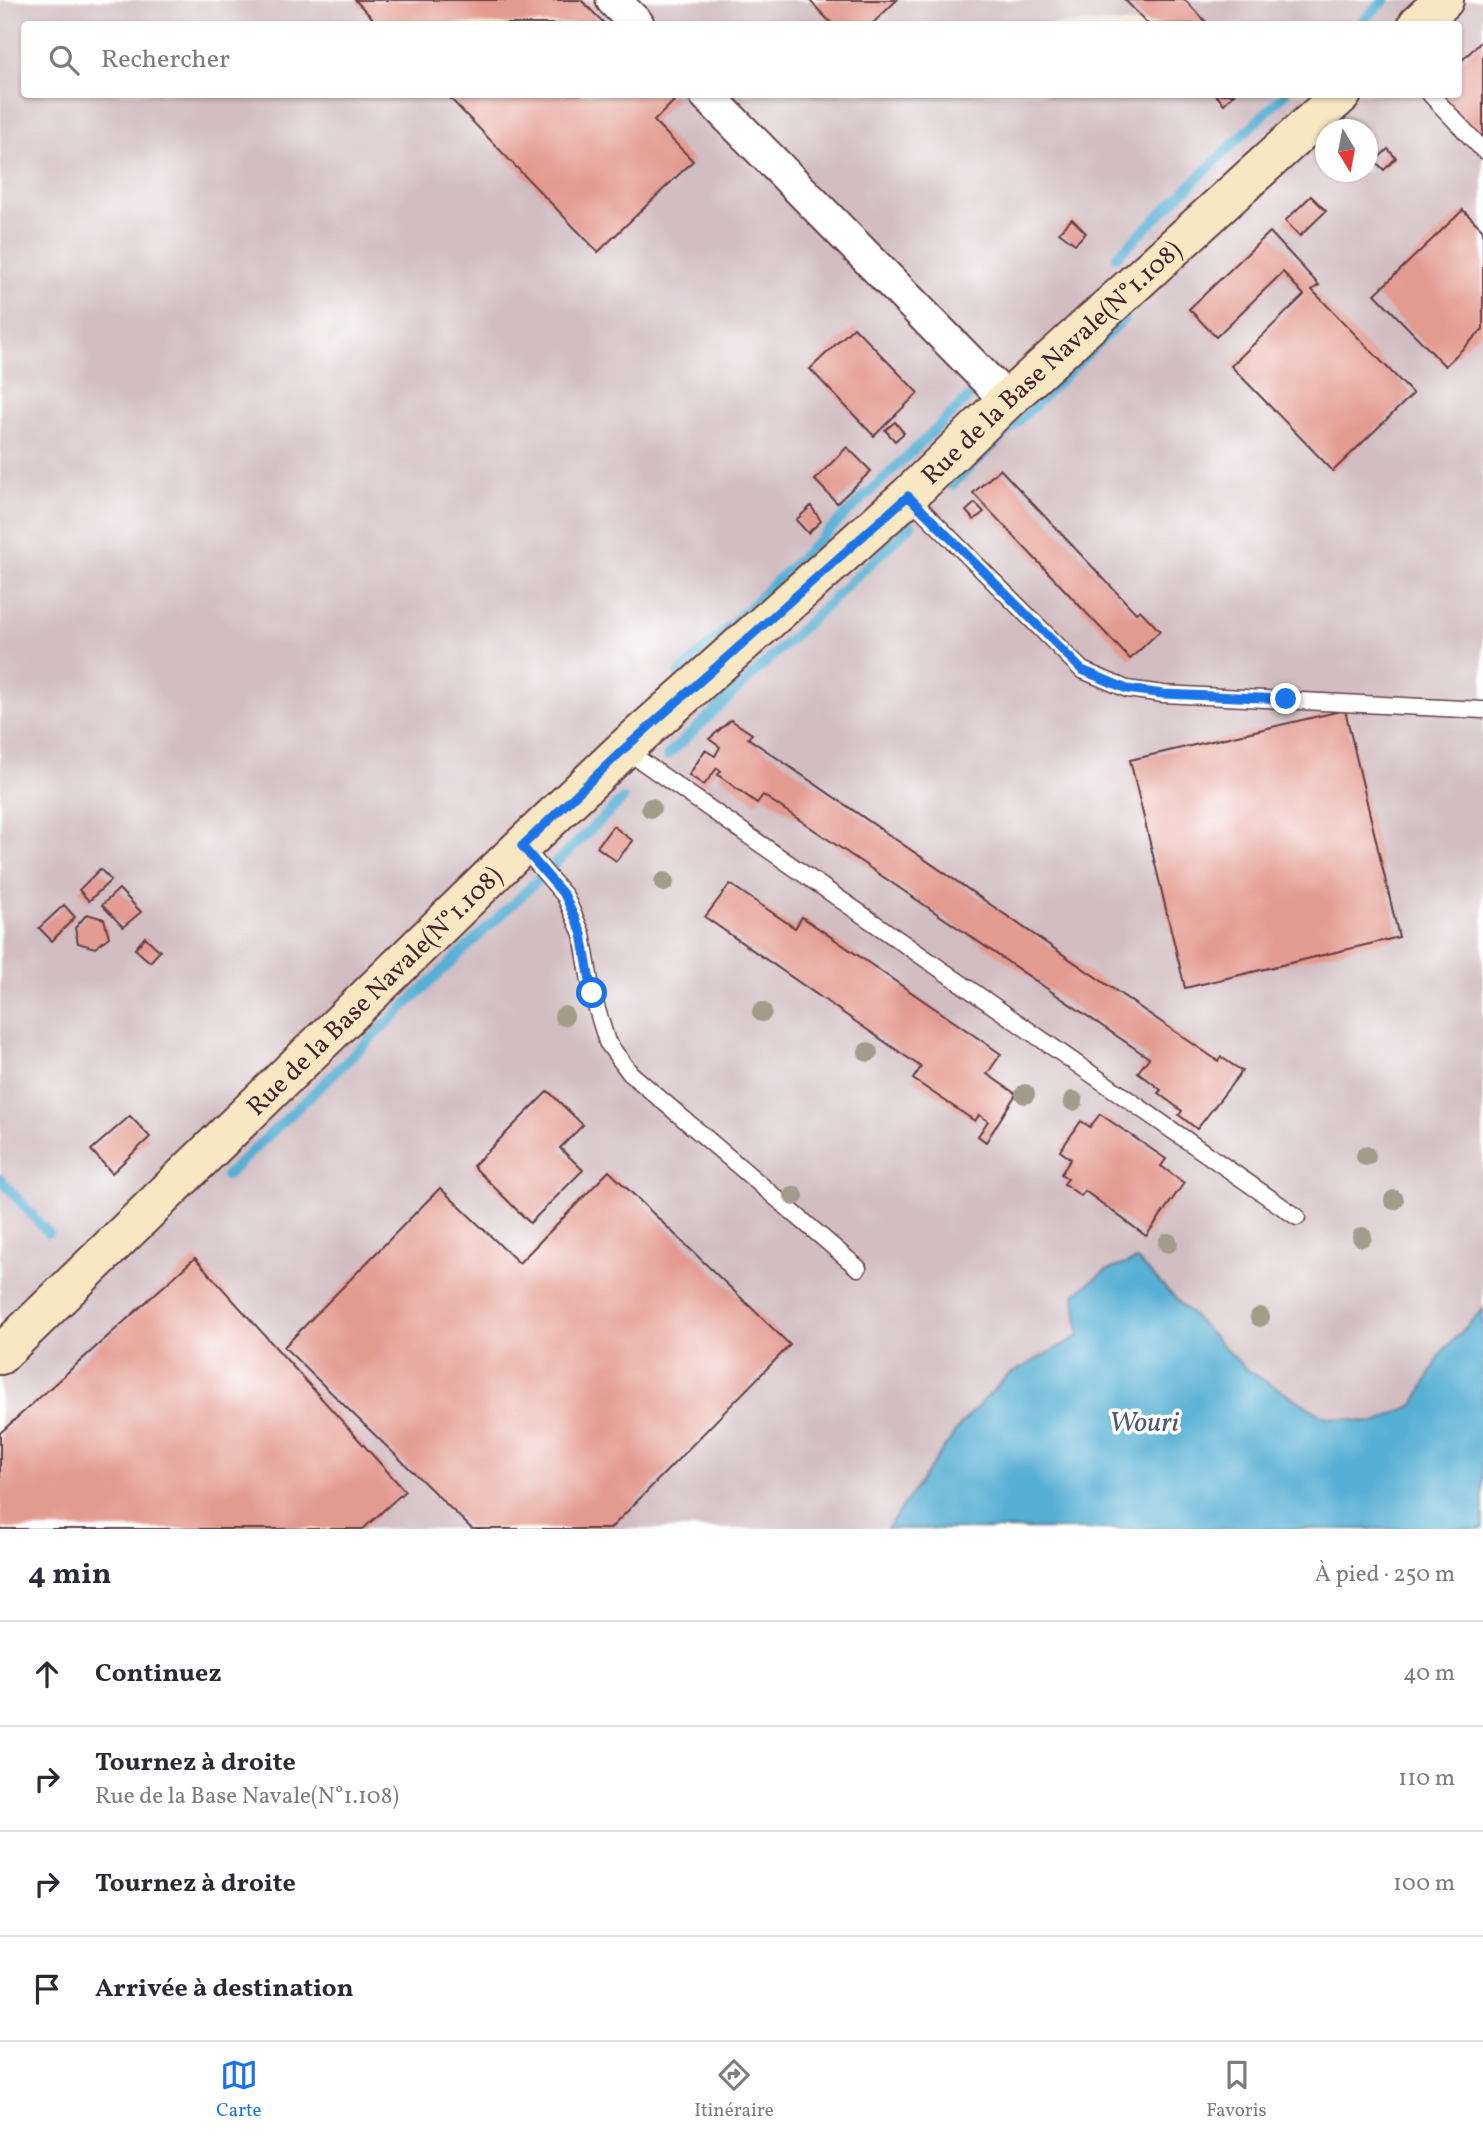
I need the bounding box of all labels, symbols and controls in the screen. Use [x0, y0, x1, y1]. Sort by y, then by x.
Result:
search box [21, 21, 1462, 98]
icon: search [45, 41, 83, 79]
text: Rechercher [101, 42, 230, 78]
north arrow [1315, 119, 1378, 182]
street label: Rue de la Base Navale(N°1.108) [914, 233, 1190, 494]
route end [1270, 683, 1301, 714]
street label: Rue de la Base Navale(N°1.108) [239, 859, 511, 1125]
route start [576, 977, 607, 1008]
water label: Wouri [1109, 1404, 1180, 1443]
text: 4 min [28, 1554, 112, 1596]
text: À pied · 250 m [1315, 1559, 1455, 1591]
icon: ahead [28, 1655, 66, 1693]
text: Continuez [95, 1656, 221, 1692]
text: 40 m [1403, 1658, 1455, 1690]
text: Tournez à droite [95, 1745, 296, 1781]
icon: right [28, 1760, 66, 1798]
text: 110 m [1398, 1763, 1455, 1795]
text: Rue de la Base Navale(N°1.108) [95, 1781, 399, 1813]
icon: right [28, 1865, 66, 1903]
text: Tournez à droite [95, 1866, 296, 1902]
text: 100 m [1393, 1868, 1455, 1900]
icon: arrive [28, 1970, 66, 2008]
text: Arrivée à destination [95, 1971, 354, 2007]
tab: Carte [216, 2056, 262, 2124]
tab: Itinéraire [694, 2056, 774, 2124]
tab: Favoris [1206, 2056, 1267, 2124]

